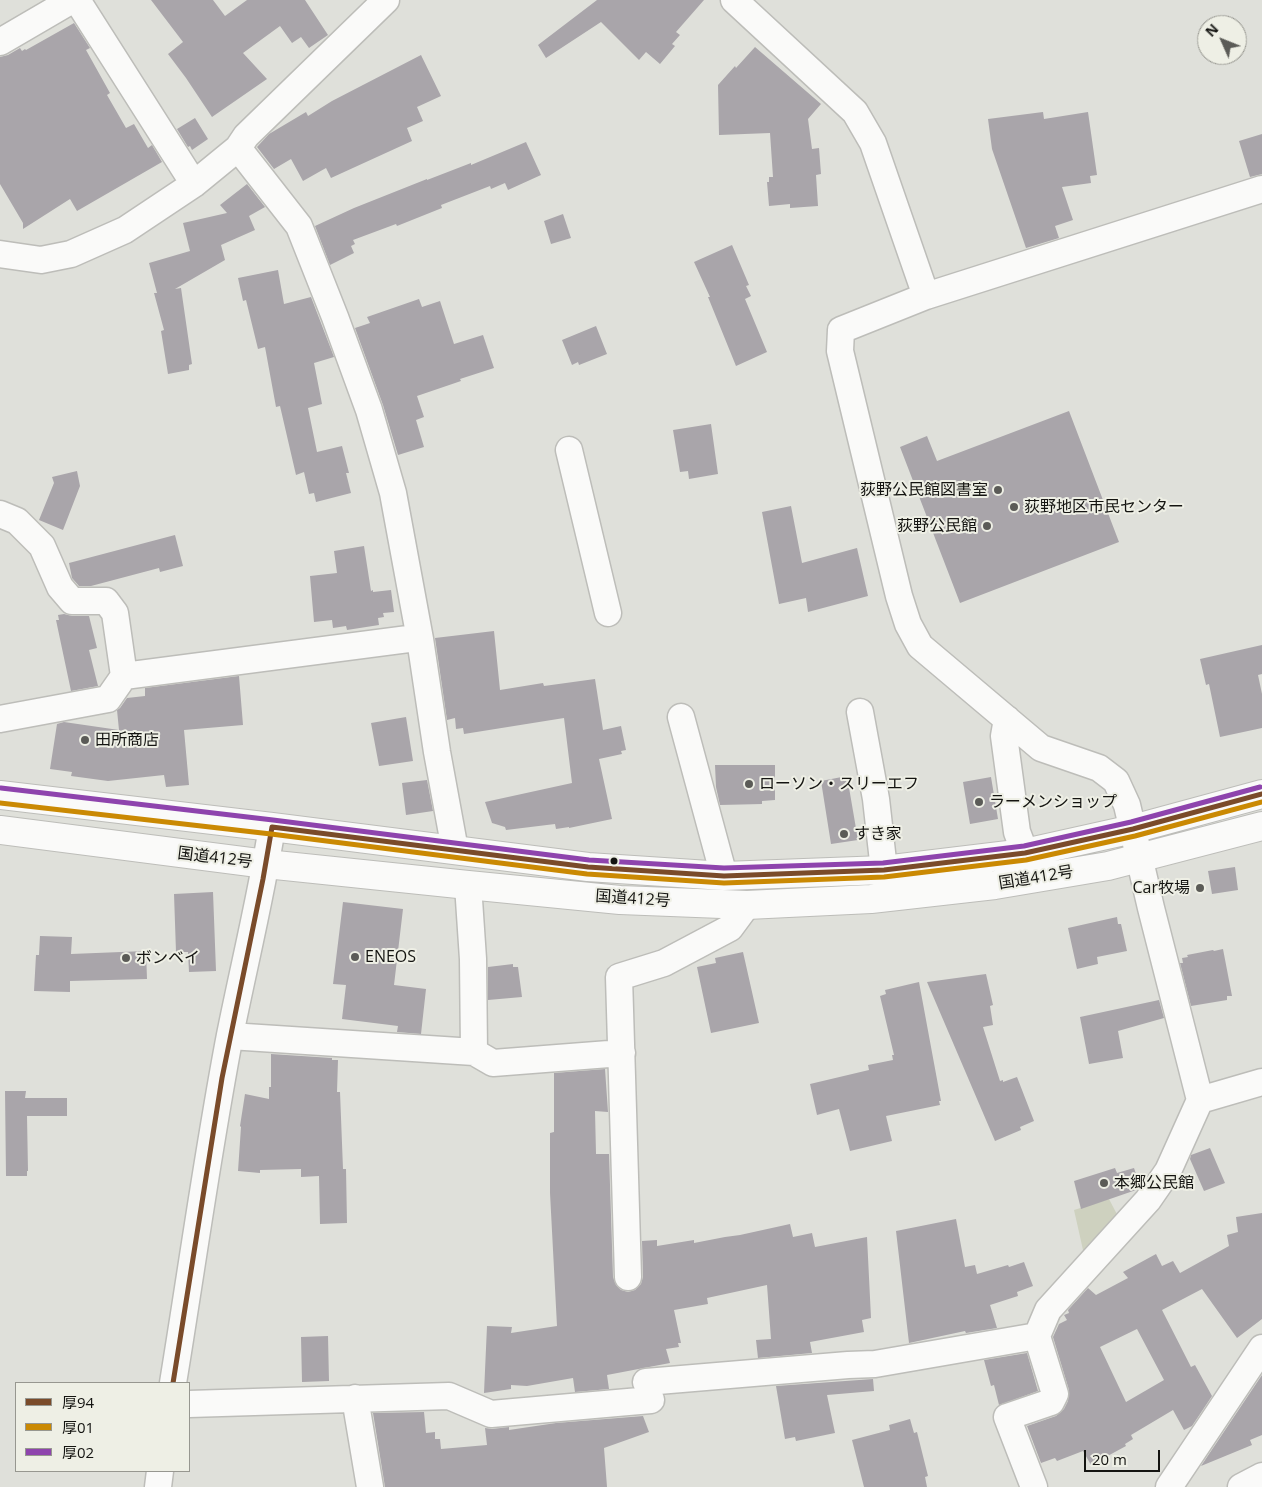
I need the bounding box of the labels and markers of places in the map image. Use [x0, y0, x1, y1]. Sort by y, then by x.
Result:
place label: 荻野公民館図書室 [860, 480, 988, 500]
marker: 荻野公民館図書室 [992, 484, 1004, 496]
place label: 荻野地区市民センター [1024, 497, 1184, 517]
marker: 荻野地区市民センター [1008, 501, 1020, 513]
place label: 荻野公民館 [897, 516, 977, 536]
marker: 荻野公民館 [981, 520, 993, 532]
place label: 田所商店 [95, 730, 159, 750]
marker: 田所商店 [79, 734, 91, 746]
place label: ローソン・スリーエフ [759, 774, 919, 794]
marker: ローソン・スリーエフ [743, 778, 755, 790]
place label: ラーメンショップ [989, 792, 1117, 812]
marker: ラーメンショップ [973, 796, 985, 808]
place label: すき家 [854, 824, 902, 844]
marker: すき家 [838, 828, 850, 840]
unlabelled marker [609, 856, 619, 866]
place label: Car牧場 [1132, 878, 1190, 898]
marker: Car牧場 [1194, 882, 1206, 894]
place label: ENEOS [365, 947, 416, 967]
place label: ボンベイ [136, 948, 200, 968]
marker: ENEOS [349, 951, 361, 963]
marker: ボンベイ [120, 952, 132, 964]
place label: 本郷公民館 [1114, 1173, 1194, 1193]
marker: 本郷公民館 [1098, 1177, 1110, 1189]

